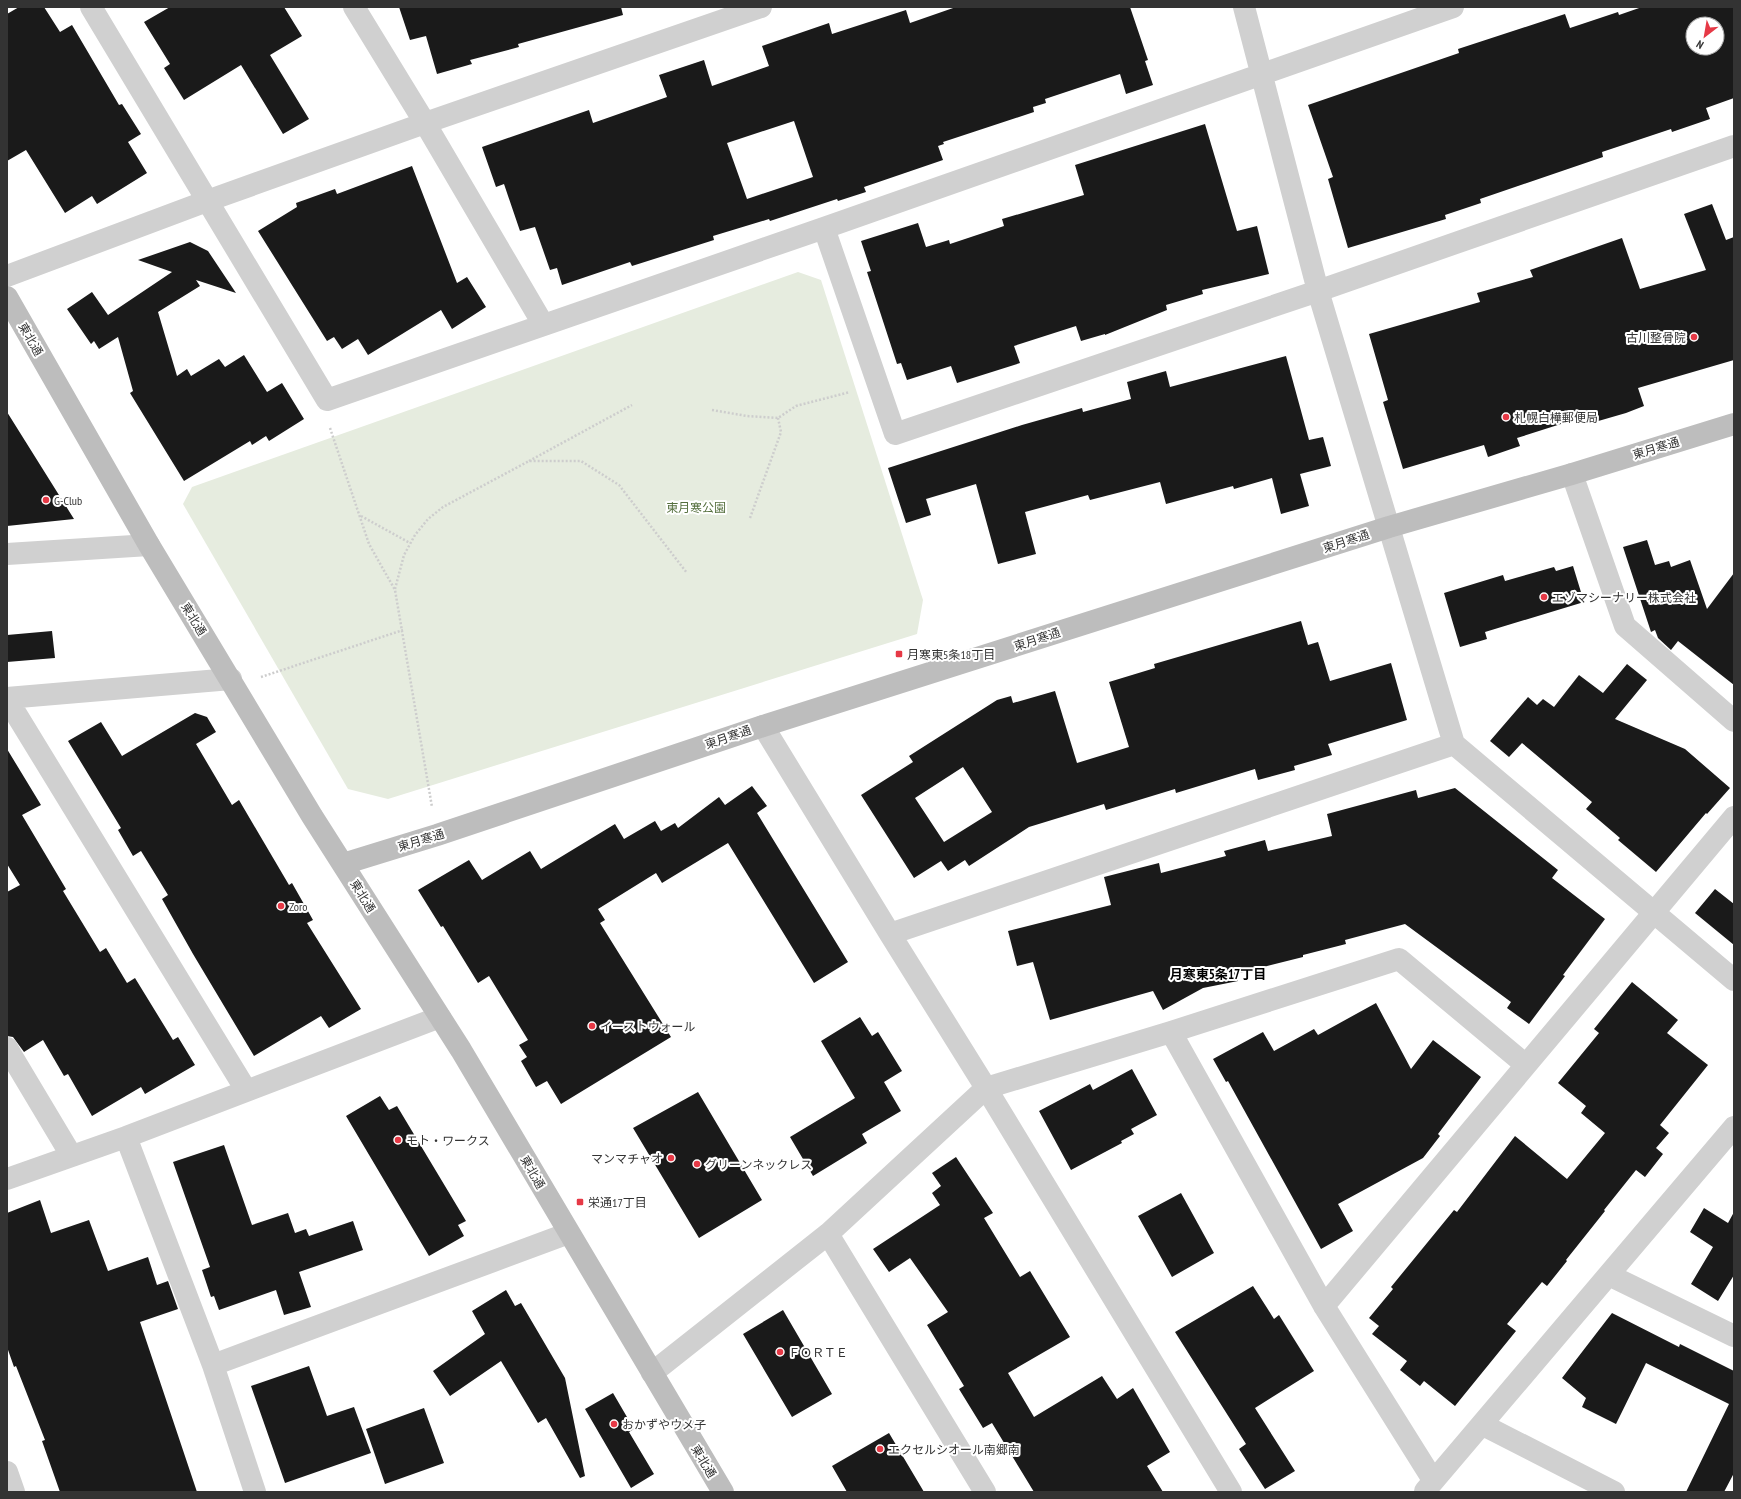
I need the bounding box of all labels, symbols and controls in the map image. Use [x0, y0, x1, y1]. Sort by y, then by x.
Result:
north arrow [1685, 16, 1725, 56]
text: N [1694, 37, 1706, 52]
street label: 東北通 [16, 320, 46, 358]
place label: 古川整骨院 [1626, 330, 1686, 345]
marker: 古川整骨院 [1689, 332, 1699, 342]
place label: 札幌白樺郵便局 [1514, 410, 1598, 425]
marker: 札幌白樺郵便局 [1501, 412, 1511, 422]
street label: 東月寒通 [1631, 434, 1681, 462]
place label: G-Club [54, 493, 82, 508]
marker: G-Club [41, 495, 51, 505]
park label: 東月寒公園 [666, 500, 726, 515]
street label: 東月寒通 [1321, 526, 1371, 556]
place label: エゾマシーナリー株式会社 [1552, 590, 1696, 605]
marker: エゾマシーナリー株式会社 [1539, 592, 1549, 602]
street label: 東北通 [178, 600, 210, 638]
street label: 東月寒通 [1012, 624, 1062, 654]
place label: 月寒東5条18丁目 [907, 647, 995, 662]
marker: 月寒東5条18丁目 [894, 649, 904, 659]
street label: 東月寒通 [703, 722, 753, 752]
street label: 東月寒通 [396, 826, 446, 854]
street label: 東北通 [347, 877, 379, 915]
place label: Zoro [289, 899, 307, 914]
marker: Zoro [276, 901, 286, 911]
district label: 月寒東5条17丁目 [1170, 966, 1266, 983]
place label: イーストウォール [600, 1019, 695, 1034]
marker: イーストウォール [587, 1021, 597, 1031]
place label: モト・ワークス [406, 1133, 490, 1148]
marker: モト・ワークス [393, 1135, 403, 1145]
place label: マンマチャオ [591, 1151, 663, 1166]
street label: 東北通 [518, 1153, 548, 1191]
marker: マンマチャオ [666, 1153, 676, 1163]
place label: グリーンネックレス [705, 1157, 812, 1172]
marker: グリーンネックレス [692, 1159, 702, 1169]
place label: 栄通17丁目 [588, 1195, 647, 1210]
marker: 栄通17丁目 [575, 1197, 585, 1207]
place label: ＦＯＲＴＥ [788, 1345, 848, 1360]
marker: ＦＯＲＴＥ [775, 1347, 785, 1357]
place label: おかずやウメ子 [622, 1417, 706, 1432]
marker: おかずやウメ子 [609, 1419, 619, 1429]
street label: 東北通 [688, 1442, 720, 1480]
place label: エクセルシオール南郷南 [888, 1442, 1020, 1457]
marker: エクセルシオール南郷南 [875, 1444, 885, 1454]

